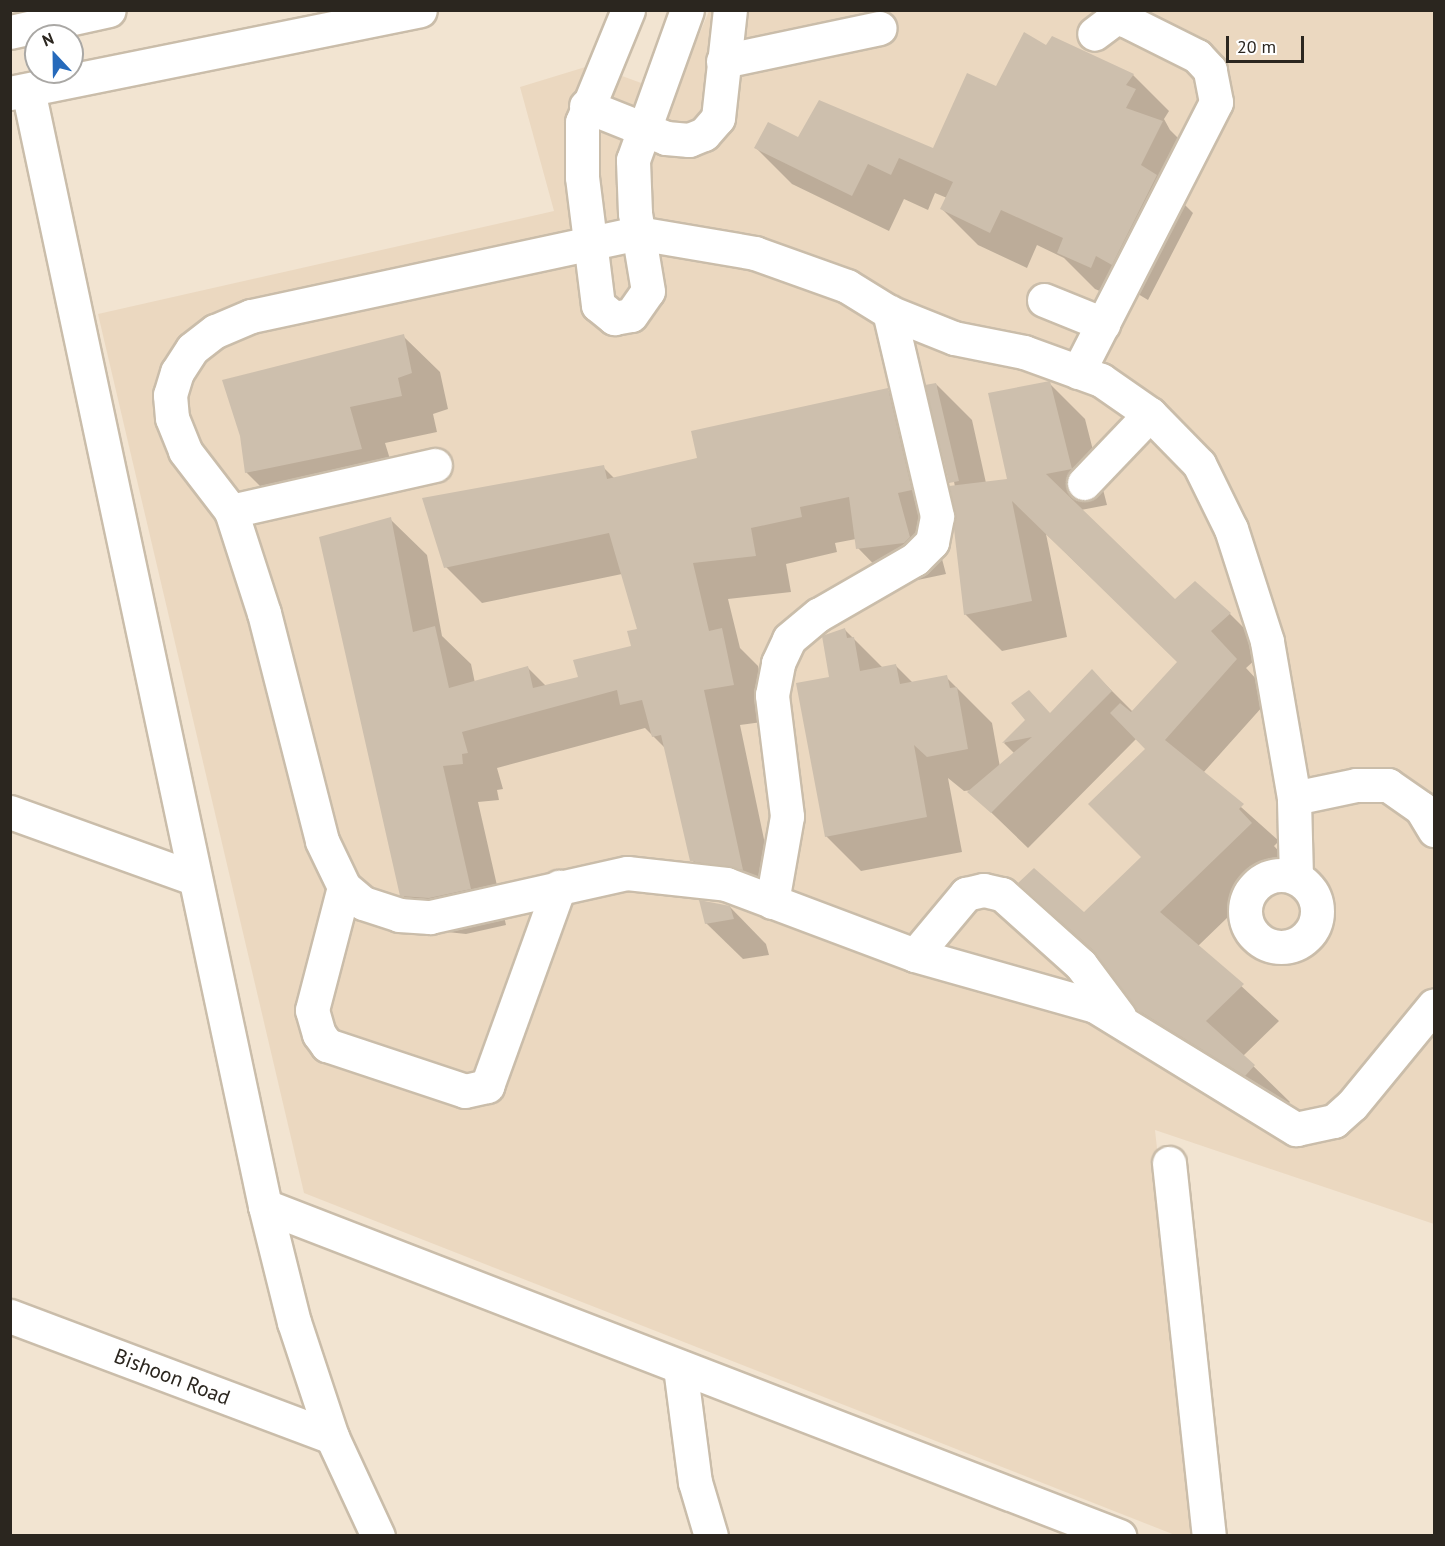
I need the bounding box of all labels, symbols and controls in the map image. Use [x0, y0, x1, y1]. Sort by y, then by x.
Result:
north arrow [24, 24, 84, 84]
scale bar [1229, 24, 1307, 62]
text: N [39, 28, 57, 50]
text: 20 m [1237, 35, 1276, 58]
street label: Bishoon Road [110, 1343, 234, 1411]

